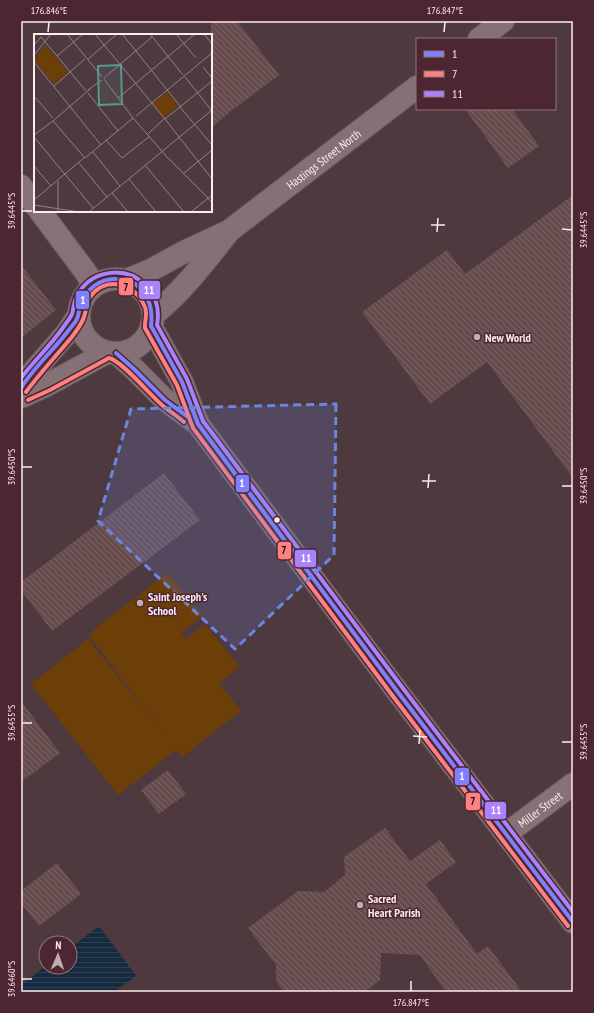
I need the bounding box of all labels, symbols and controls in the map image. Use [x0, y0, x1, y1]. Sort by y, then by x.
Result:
text: 176.846°E [31, 4, 67, 17]
text: 176.847°E [427, 4, 463, 17]
inset map [34, 34, 212, 212]
legend [416, 38, 556, 110]
text: 1 [452, 46, 457, 61]
text: 7 [452, 66, 457, 81]
text: 11 [452, 86, 463, 101]
street label: Hastings Street North [283, 126, 363, 192]
text: 39.6445°S [5, 193, 18, 229]
text: 39.6445°S [577, 212, 590, 248]
line badge: 7 [118, 277, 134, 296]
text: 7 [123, 280, 129, 294]
line badge: 11 [138, 280, 161, 300]
text: 11 [144, 283, 154, 297]
line badge: 1 [75, 290, 90, 310]
text: 1 [80, 293, 86, 307]
place label: New World [485, 330, 531, 345]
marker: New World [472, 332, 482, 342]
text: 39.6450°S [5, 449, 18, 485]
text: 39.6450°S [577, 468, 590, 504]
line badge: 1 [235, 474, 250, 493]
text: 1 [239, 476, 245, 490]
unlabelled marker [272, 515, 282, 525]
line badge: 7 [277, 541, 292, 560]
text: 7 [281, 543, 287, 557]
line badge: 11 [294, 549, 317, 568]
text: 11 [301, 551, 311, 565]
place label: Saint Joseph's School [148, 589, 207, 618]
marker: Saint Joseph's School [135, 598, 145, 608]
text: 39.6455°S [5, 705, 18, 741]
text: 39.6455°S [577, 724, 590, 760]
line badge: 1 [454, 767, 470, 786]
text: 1 [459, 769, 465, 783]
street label: Miller Street [515, 787, 565, 830]
line badge: 7 [465, 792, 481, 811]
text: 7 [470, 794, 476, 808]
line badge: 11 [484, 801, 507, 820]
text: 11 [491, 803, 501, 817]
place label: Sacred Heart Parish [368, 891, 420, 920]
marker: Sacred Heart Parish [355, 900, 365, 910]
north arrow [38, 935, 78, 975]
text: N [55, 938, 62, 952]
text: 39.6460°S [5, 961, 18, 997]
text: 176.847°E [393, 996, 429, 1009]

